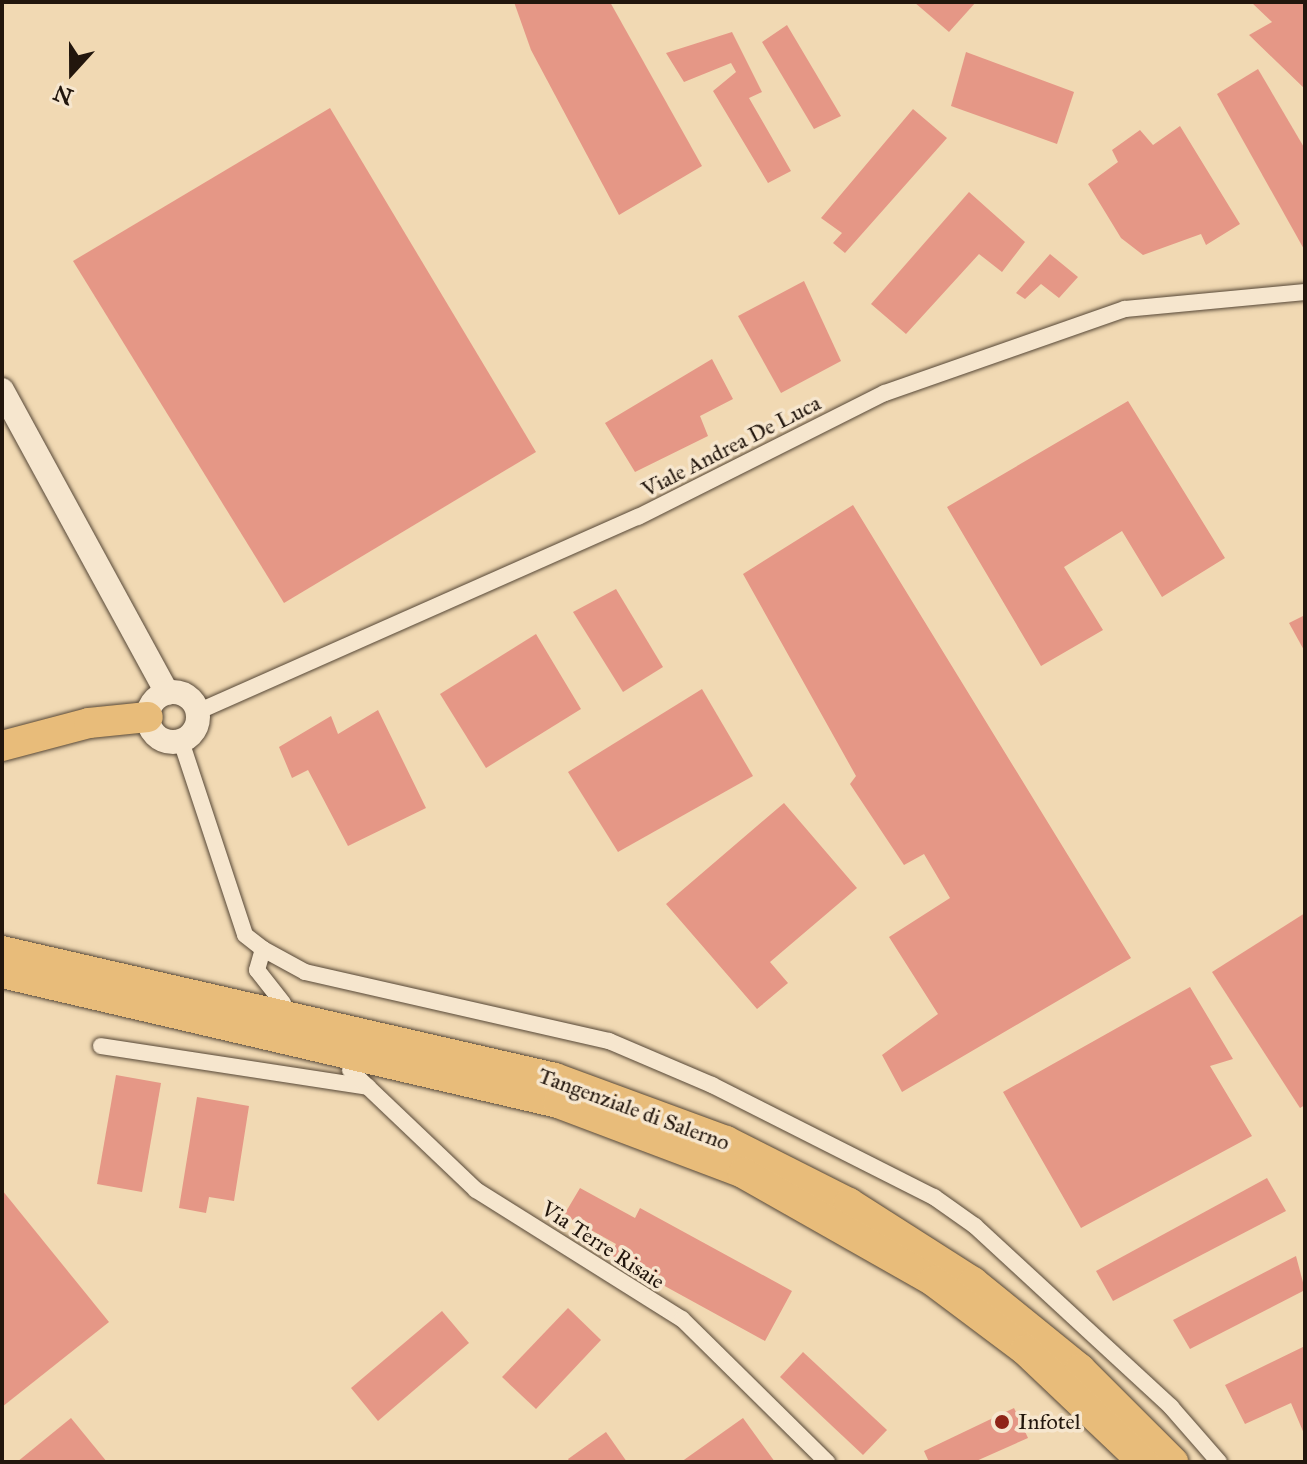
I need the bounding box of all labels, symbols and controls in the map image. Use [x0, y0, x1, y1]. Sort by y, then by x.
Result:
north arrow [32, 32, 112, 112]
text: N [50, 79, 77, 111]
street label: Viale Andrea De Luca [637, 389, 825, 503]
street label: Tangenziale di Salerno [535, 1062, 733, 1156]
street label: Via Terre Risaie [536, 1195, 670, 1295]
place label: Infotel [1018, 1409, 1081, 1435]
marker: Infotel [993, 1413, 1011, 1431]

